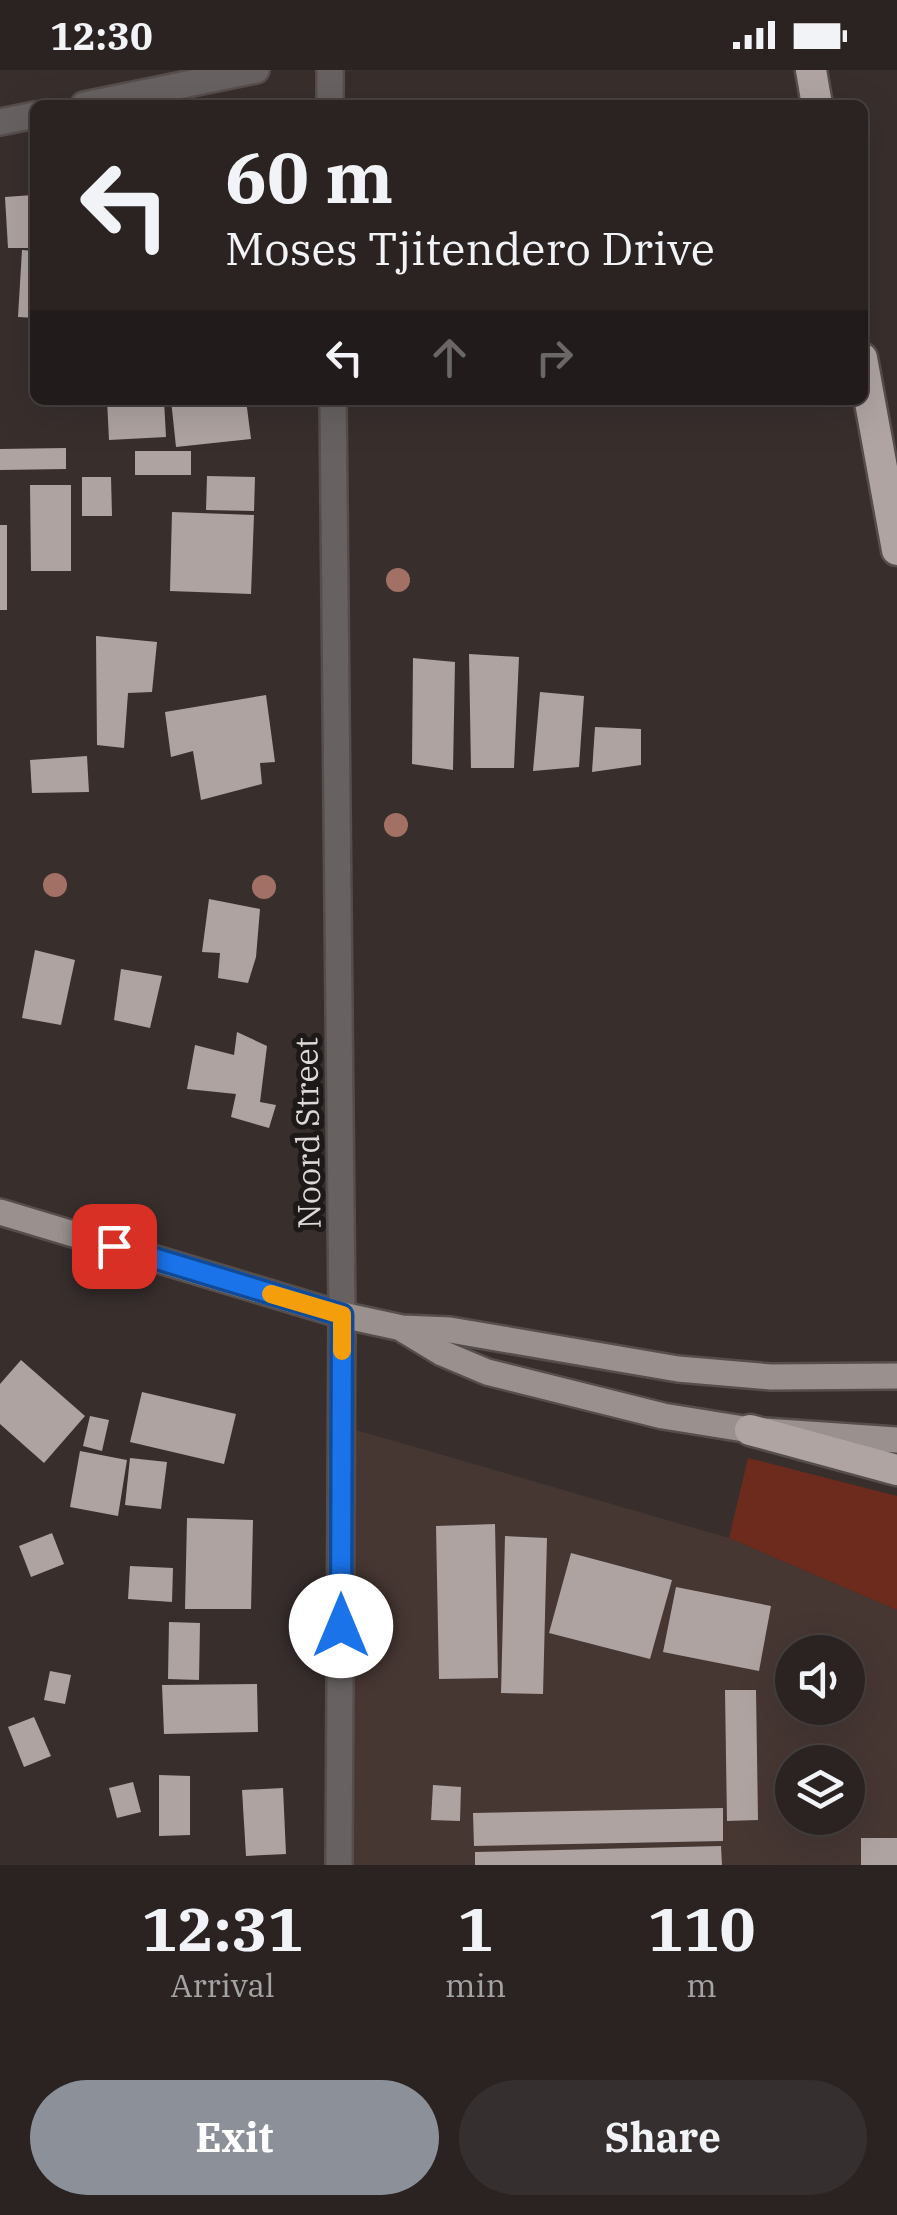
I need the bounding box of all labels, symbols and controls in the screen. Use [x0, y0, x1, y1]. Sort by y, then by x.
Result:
text: 12:30 [50, 11, 153, 60]
text: 60 m [225, 131, 393, 222]
icon: left [60, 140, 190, 270]
text: Moses Tjitendero Drive [225, 219, 715, 277]
icon: left [317, 330, 372, 385]
icon: ahead [422, 330, 477, 385]
icon: right [527, 330, 582, 385]
street label: Noord Street [284, 1037, 330, 1229]
pin [72, 1204, 157, 1289]
icon: arrive [87, 1219, 142, 1274]
position arrow [289, 1574, 393, 1678]
map controls [775, 1635, 865, 1835]
button: sound [775, 1635, 865, 1725]
button: layers [775, 1745, 865, 1835]
text: 12:31 [141, 1889, 304, 1968]
text: 1 [458, 1889, 494, 1968]
text: 110 [648, 1889, 756, 1968]
text: Arrival [170, 1964, 275, 2006]
text: min [445, 1964, 506, 2006]
text: m [686, 1964, 717, 2006]
button: Exit [30, 2080, 439, 2195]
button: Share [459, 2080, 867, 2195]

